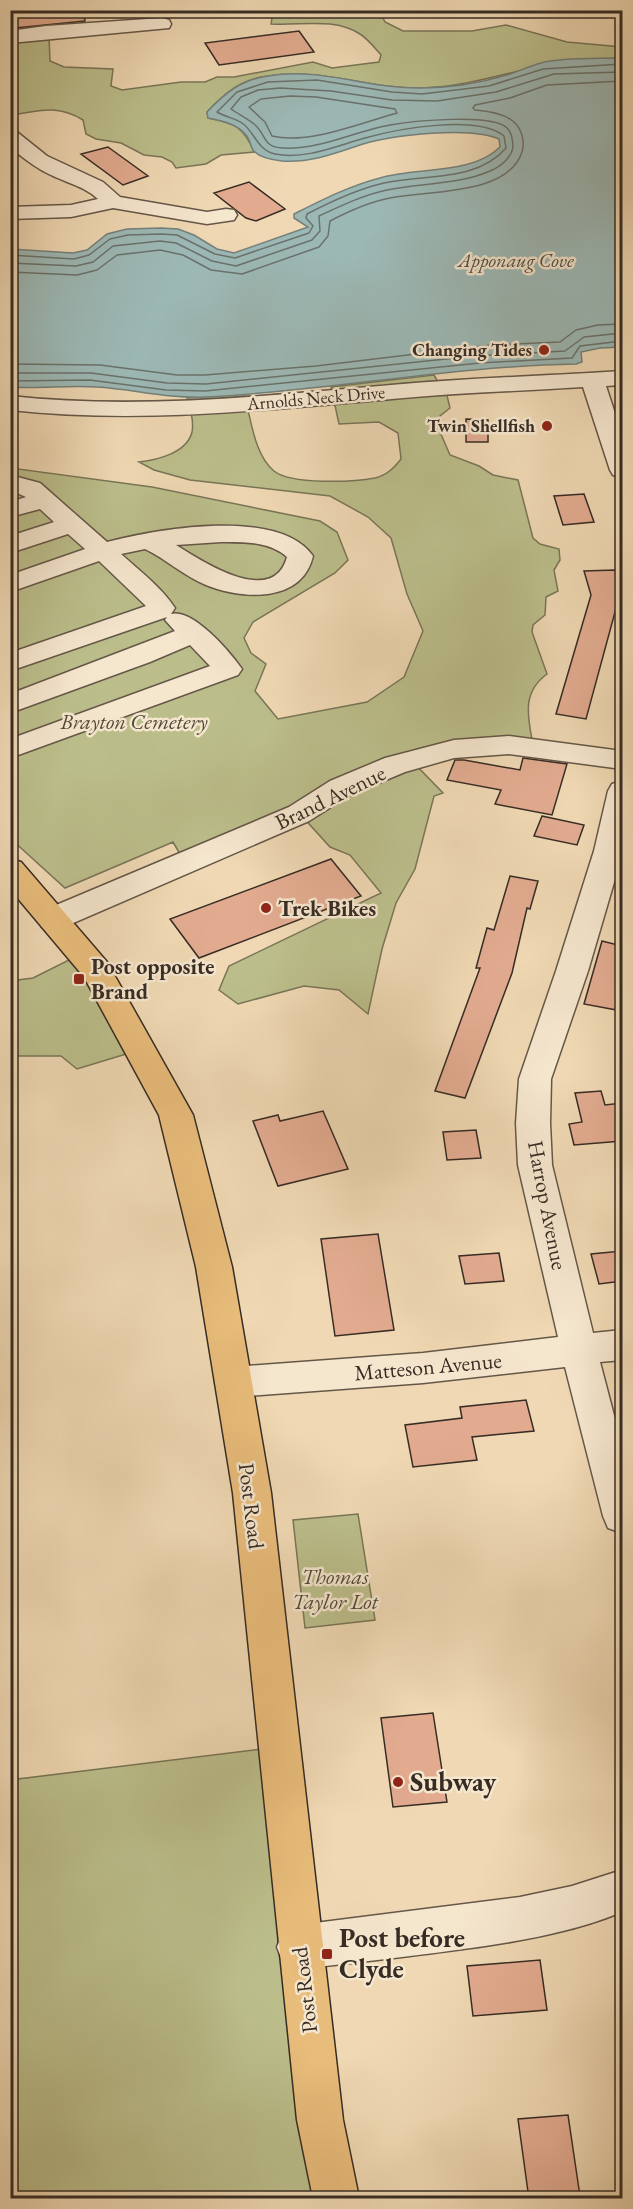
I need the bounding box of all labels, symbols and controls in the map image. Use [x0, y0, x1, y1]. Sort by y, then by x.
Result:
water label: Apponaug Cove [456, 247, 574, 273]
place label: Changing Tides [412, 338, 532, 361]
marker: Changing Tides [537, 343, 551, 357]
street label: Arnolds Neck Drive [245, 380, 386, 415]
place label: Twin Shellfish [427, 414, 535, 437]
marker: Twin Shellfish [540, 419, 554, 433]
park label: Brayton Cemetery [59, 707, 208, 736]
street label: Brand Avenue [270, 758, 391, 837]
place label: Trek Bikes [278, 894, 376, 923]
marker: Trek Bikes [259, 901, 273, 915]
place label: Post opposite Brand [91, 952, 214, 1006]
marker: Post opposite Brand [72, 972, 86, 986]
street label: Harrop Avenue [521, 1138, 574, 1273]
street label: Matteson Avenue [353, 1346, 503, 1387]
street label: Post Road [232, 1461, 271, 1552]
park label: Thomas Taylor Lot [292, 1562, 380, 1616]
place label: Subway [410, 1764, 497, 1799]
marker: Subway [391, 1775, 405, 1789]
place label: Post before Clyde [339, 1920, 465, 1986]
street label: Post Road [285, 1944, 324, 2035]
marker: Post before Clyde [320, 1947, 334, 1961]

